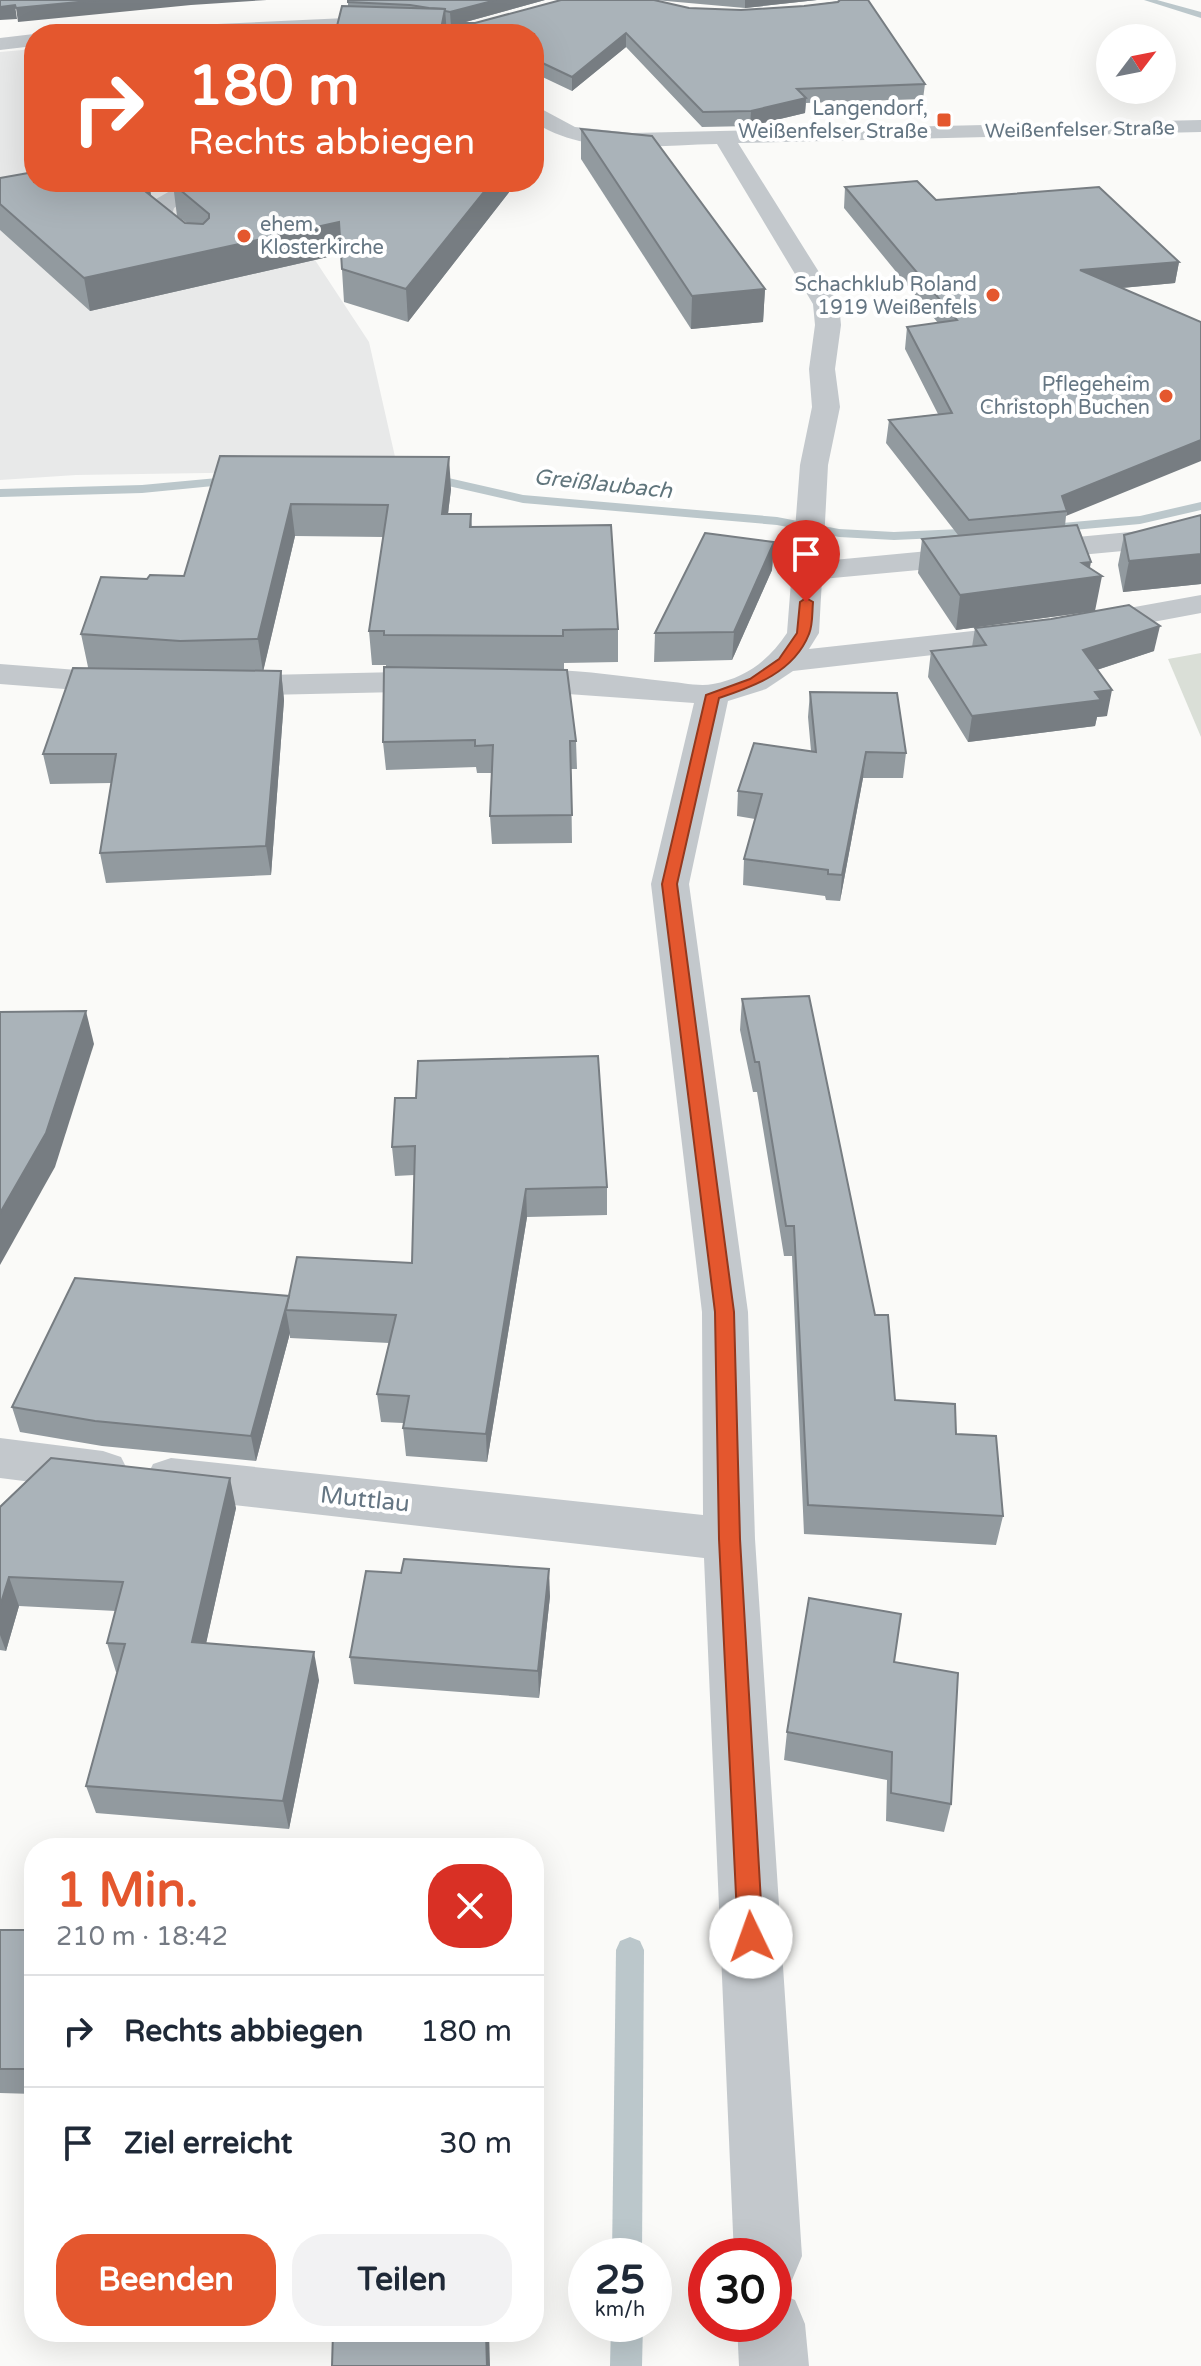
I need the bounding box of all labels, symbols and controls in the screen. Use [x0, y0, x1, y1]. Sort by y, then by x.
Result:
north arrow [1096, 24, 1176, 104]
map controls [1096, 24, 1176, 104]
text: 180 m [188, 53, 359, 120]
icon: right [56, 56, 160, 160]
place label: Langendorf, Weißenfelser Straße [738, 97, 928, 144]
marker: Langendorf, Weißenfelser Straße [935, 111, 953, 129]
street label: Weißenfelser Straße [985, 116, 1175, 144]
text: Rechts abbiegen [188, 121, 475, 164]
place label: ehem. Klosterkirche [260, 213, 384, 260]
marker: ehem. Klosterkirche [235, 227, 253, 245]
place label: Schachklub Roland 1919 Weißenfels [794, 273, 977, 320]
marker: Schachklub Roland 1919 Weißenfels [984, 286, 1002, 304]
place label: Pflegeheim Christoph Buchen [980, 373, 1150, 420]
marker: Pflegeheim Christoph Buchen [1157, 387, 1175, 405]
water label: Greißlaubach [533, 464, 674, 504]
pin [772, 520, 840, 602]
icon: arrive [784, 532, 828, 576]
street label: Muttlau [319, 1480, 411, 1519]
text: 1 Min. [56, 1862, 198, 1920]
button: close [428, 1864, 512, 1948]
position arrow [709, 1895, 793, 1979]
text: 210 m · 18:42 [56, 1921, 228, 1952]
icon: right [56, 2009, 100, 2053]
text: Rechts abbiegen [124, 2013, 363, 2050]
text: 180 m [420, 2013, 512, 2050]
icon: arrive [56, 2121, 100, 2165]
text: Ziel erreicht [124, 2125, 292, 2162]
text: 30 m [439, 2125, 512, 2162]
button: Beenden [56, 2234, 276, 2326]
button: Teilen [292, 2234, 512, 2326]
speed limit sign: 30 [688, 2238, 792, 2342]
text: 25 [595, 2256, 645, 2304]
text: km/h [595, 2298, 645, 2322]

